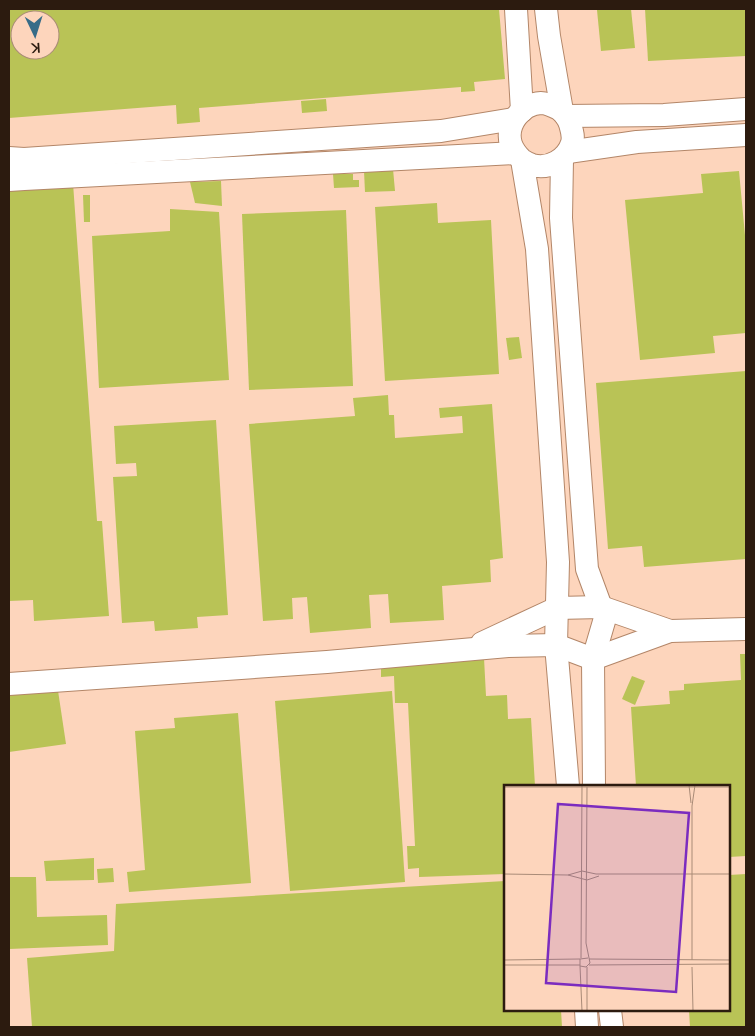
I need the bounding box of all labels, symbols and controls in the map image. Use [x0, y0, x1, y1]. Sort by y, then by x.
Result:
north arrow [10, 10, 60, 60]
text: K [30, 39, 41, 57]
inset map [504, 785, 730, 1011]

